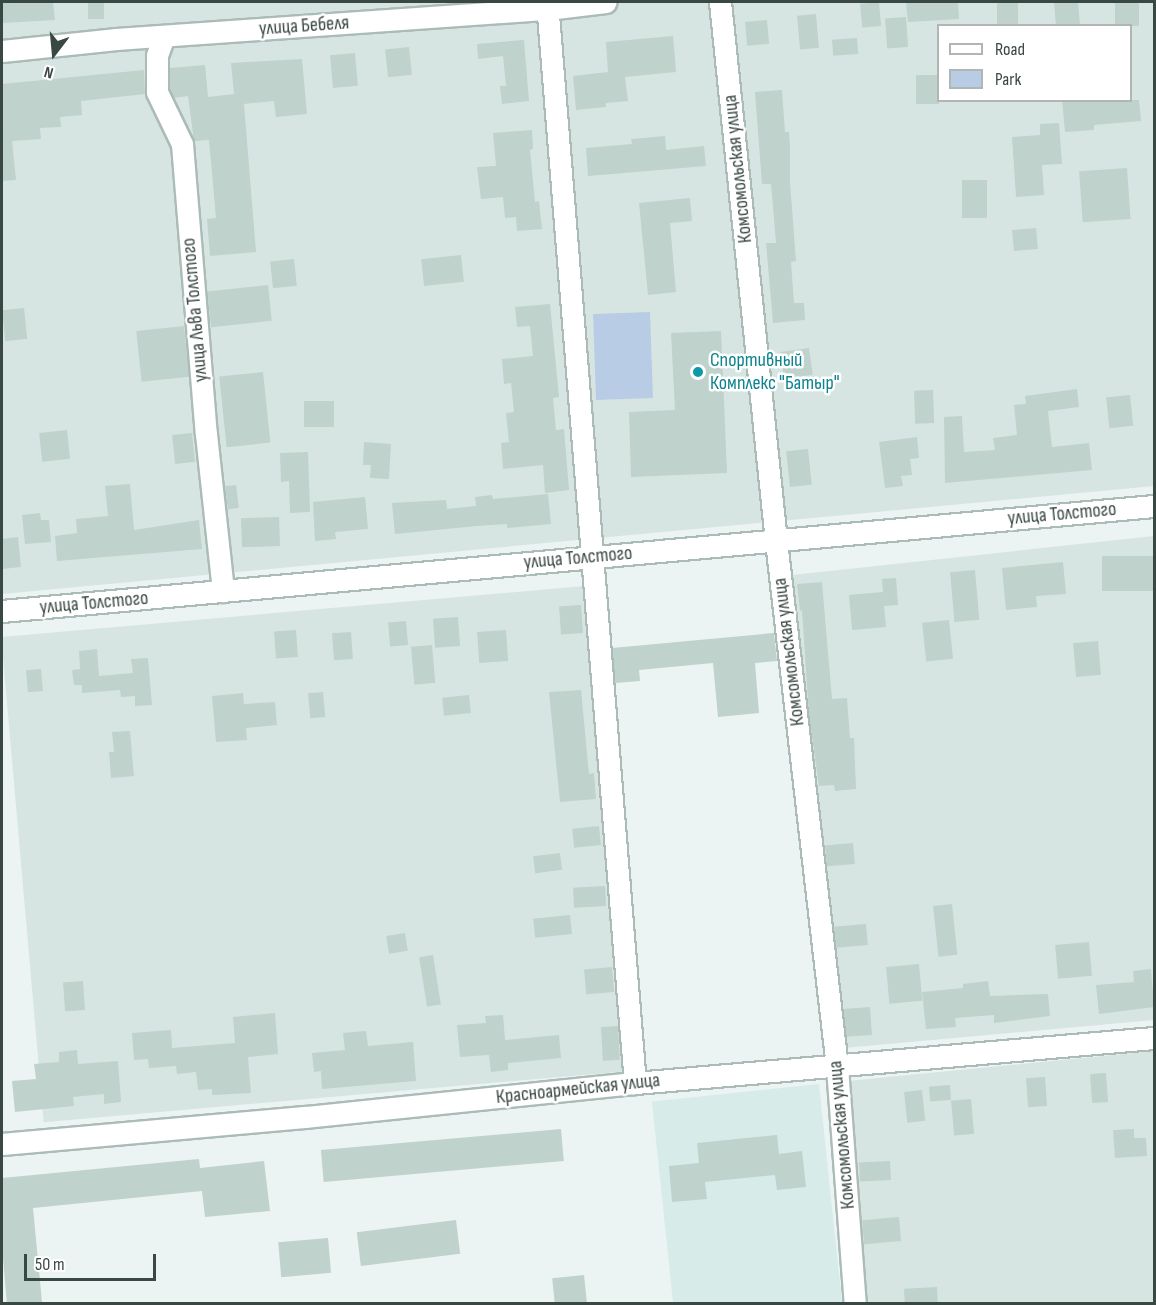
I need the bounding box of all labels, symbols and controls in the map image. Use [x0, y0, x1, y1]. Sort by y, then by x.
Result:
street label: улица Бебеля [258, 11, 350, 41]
north arrow [24, 24, 84, 84]
legend [937, 24, 1132, 102]
text: Road [995, 39, 1025, 60]
text: N [42, 61, 56, 82]
text: Park [995, 69, 1021, 90]
street label: Комсомольская улица [718, 94, 758, 244]
street label: улица Льва Толстого [177, 237, 213, 383]
place label: Спортивный Комплекс "Батыр" [710, 348, 840, 395]
marker: Спортивный Комплекс "Батыр" [691, 365, 705, 379]
street label: улица Толстого [1007, 497, 1117, 531]
street label: улица Толстого [523, 541, 633, 575]
street label: Комсомольская улица [768, 577, 810, 727]
street label: улица Толстого [39, 586, 149, 620]
street label: Комсомольская улица [824, 1060, 860, 1210]
street label: Красноармейская улица [495, 1068, 661, 1110]
scale bar [27, 1242, 159, 1280]
text: 50 m [35, 1254, 65, 1275]

